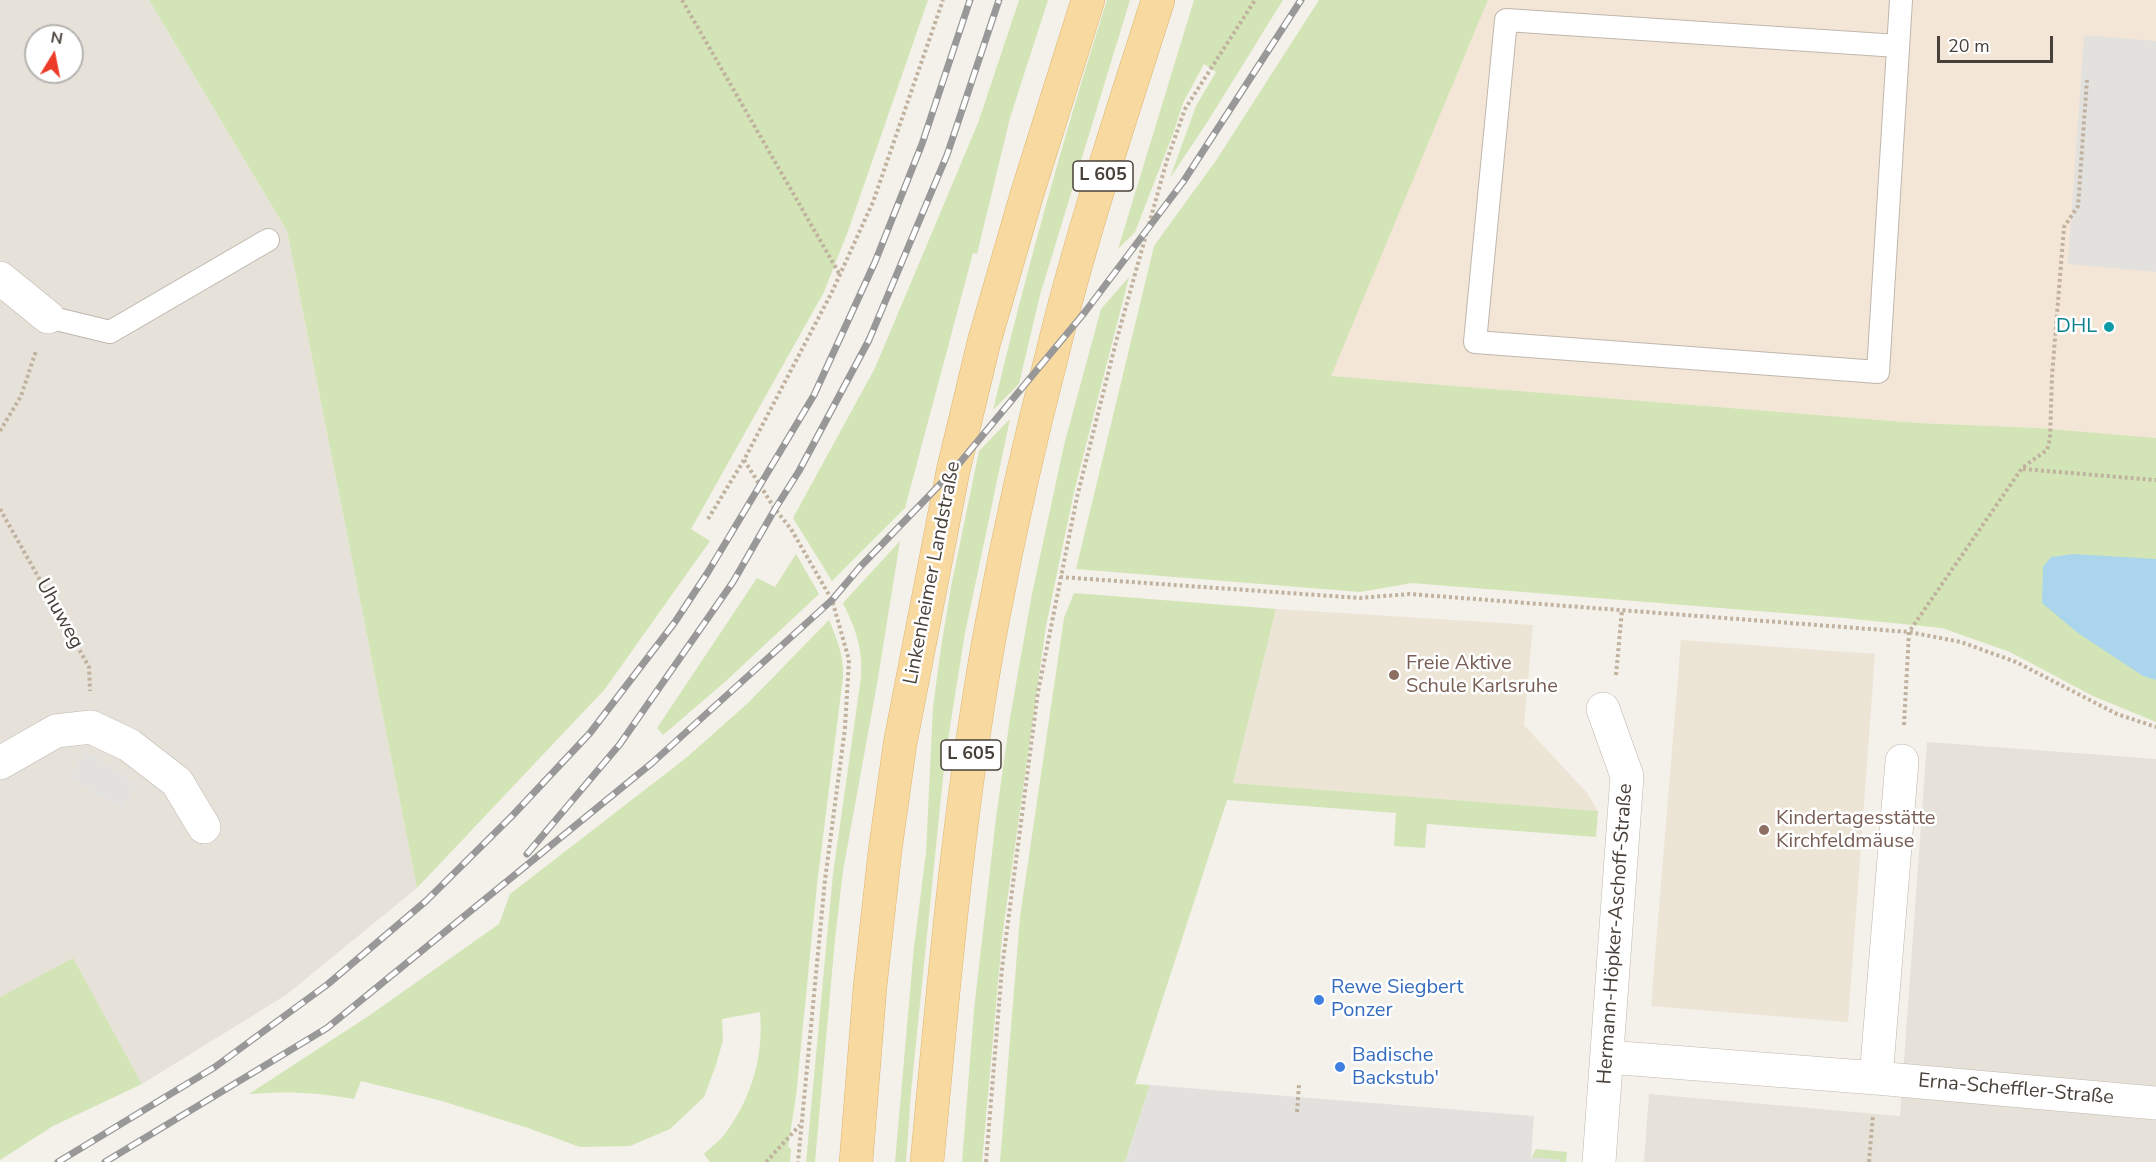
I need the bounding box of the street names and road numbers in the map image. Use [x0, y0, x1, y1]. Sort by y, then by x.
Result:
road number: L 605 [1073, 161, 1133, 191]
street label: Linkenheimer Landstraße [900, 459, 966, 687]
street label: Uhuweg [30, 575, 88, 653]
road number: L 605 [941, 740, 1001, 770]
street label: Hermann-Höpker-Aschoff-Straße [1594, 783, 1638, 1085]
street label: Erna-Scheffler-Straße [1917, 1069, 2115, 1111]

